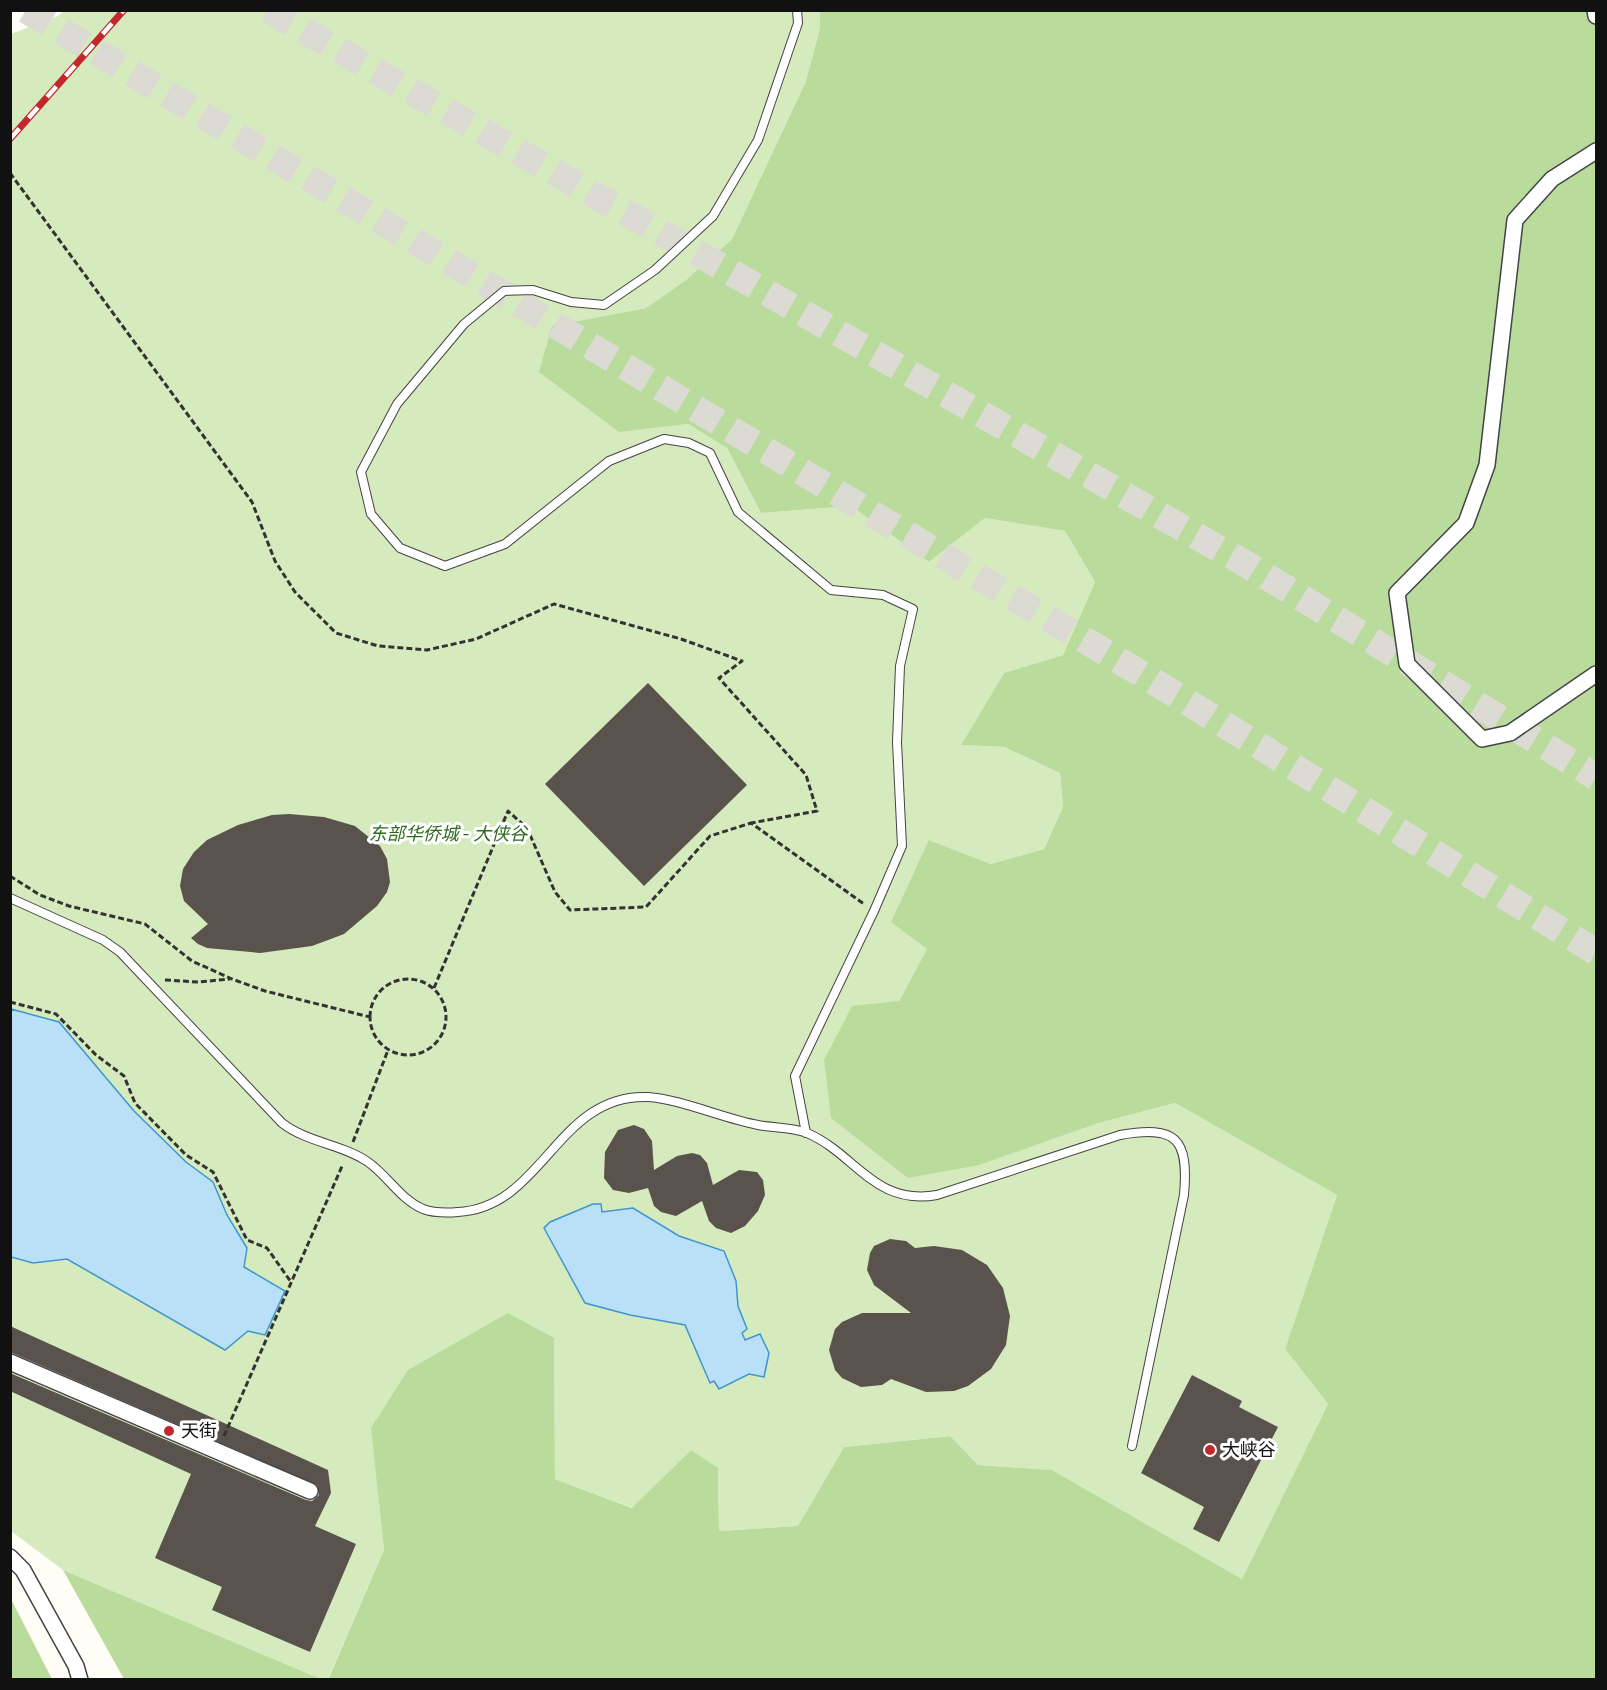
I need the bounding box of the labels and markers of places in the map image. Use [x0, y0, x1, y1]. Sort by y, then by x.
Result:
place label: 天街 [181, 1420, 217, 1442]
marker: 天街 [162, 1424, 176, 1438]
place label: 大峡谷 [1222, 1439, 1276, 1461]
marker: 大峡谷 [1203, 1443, 1217, 1457]

